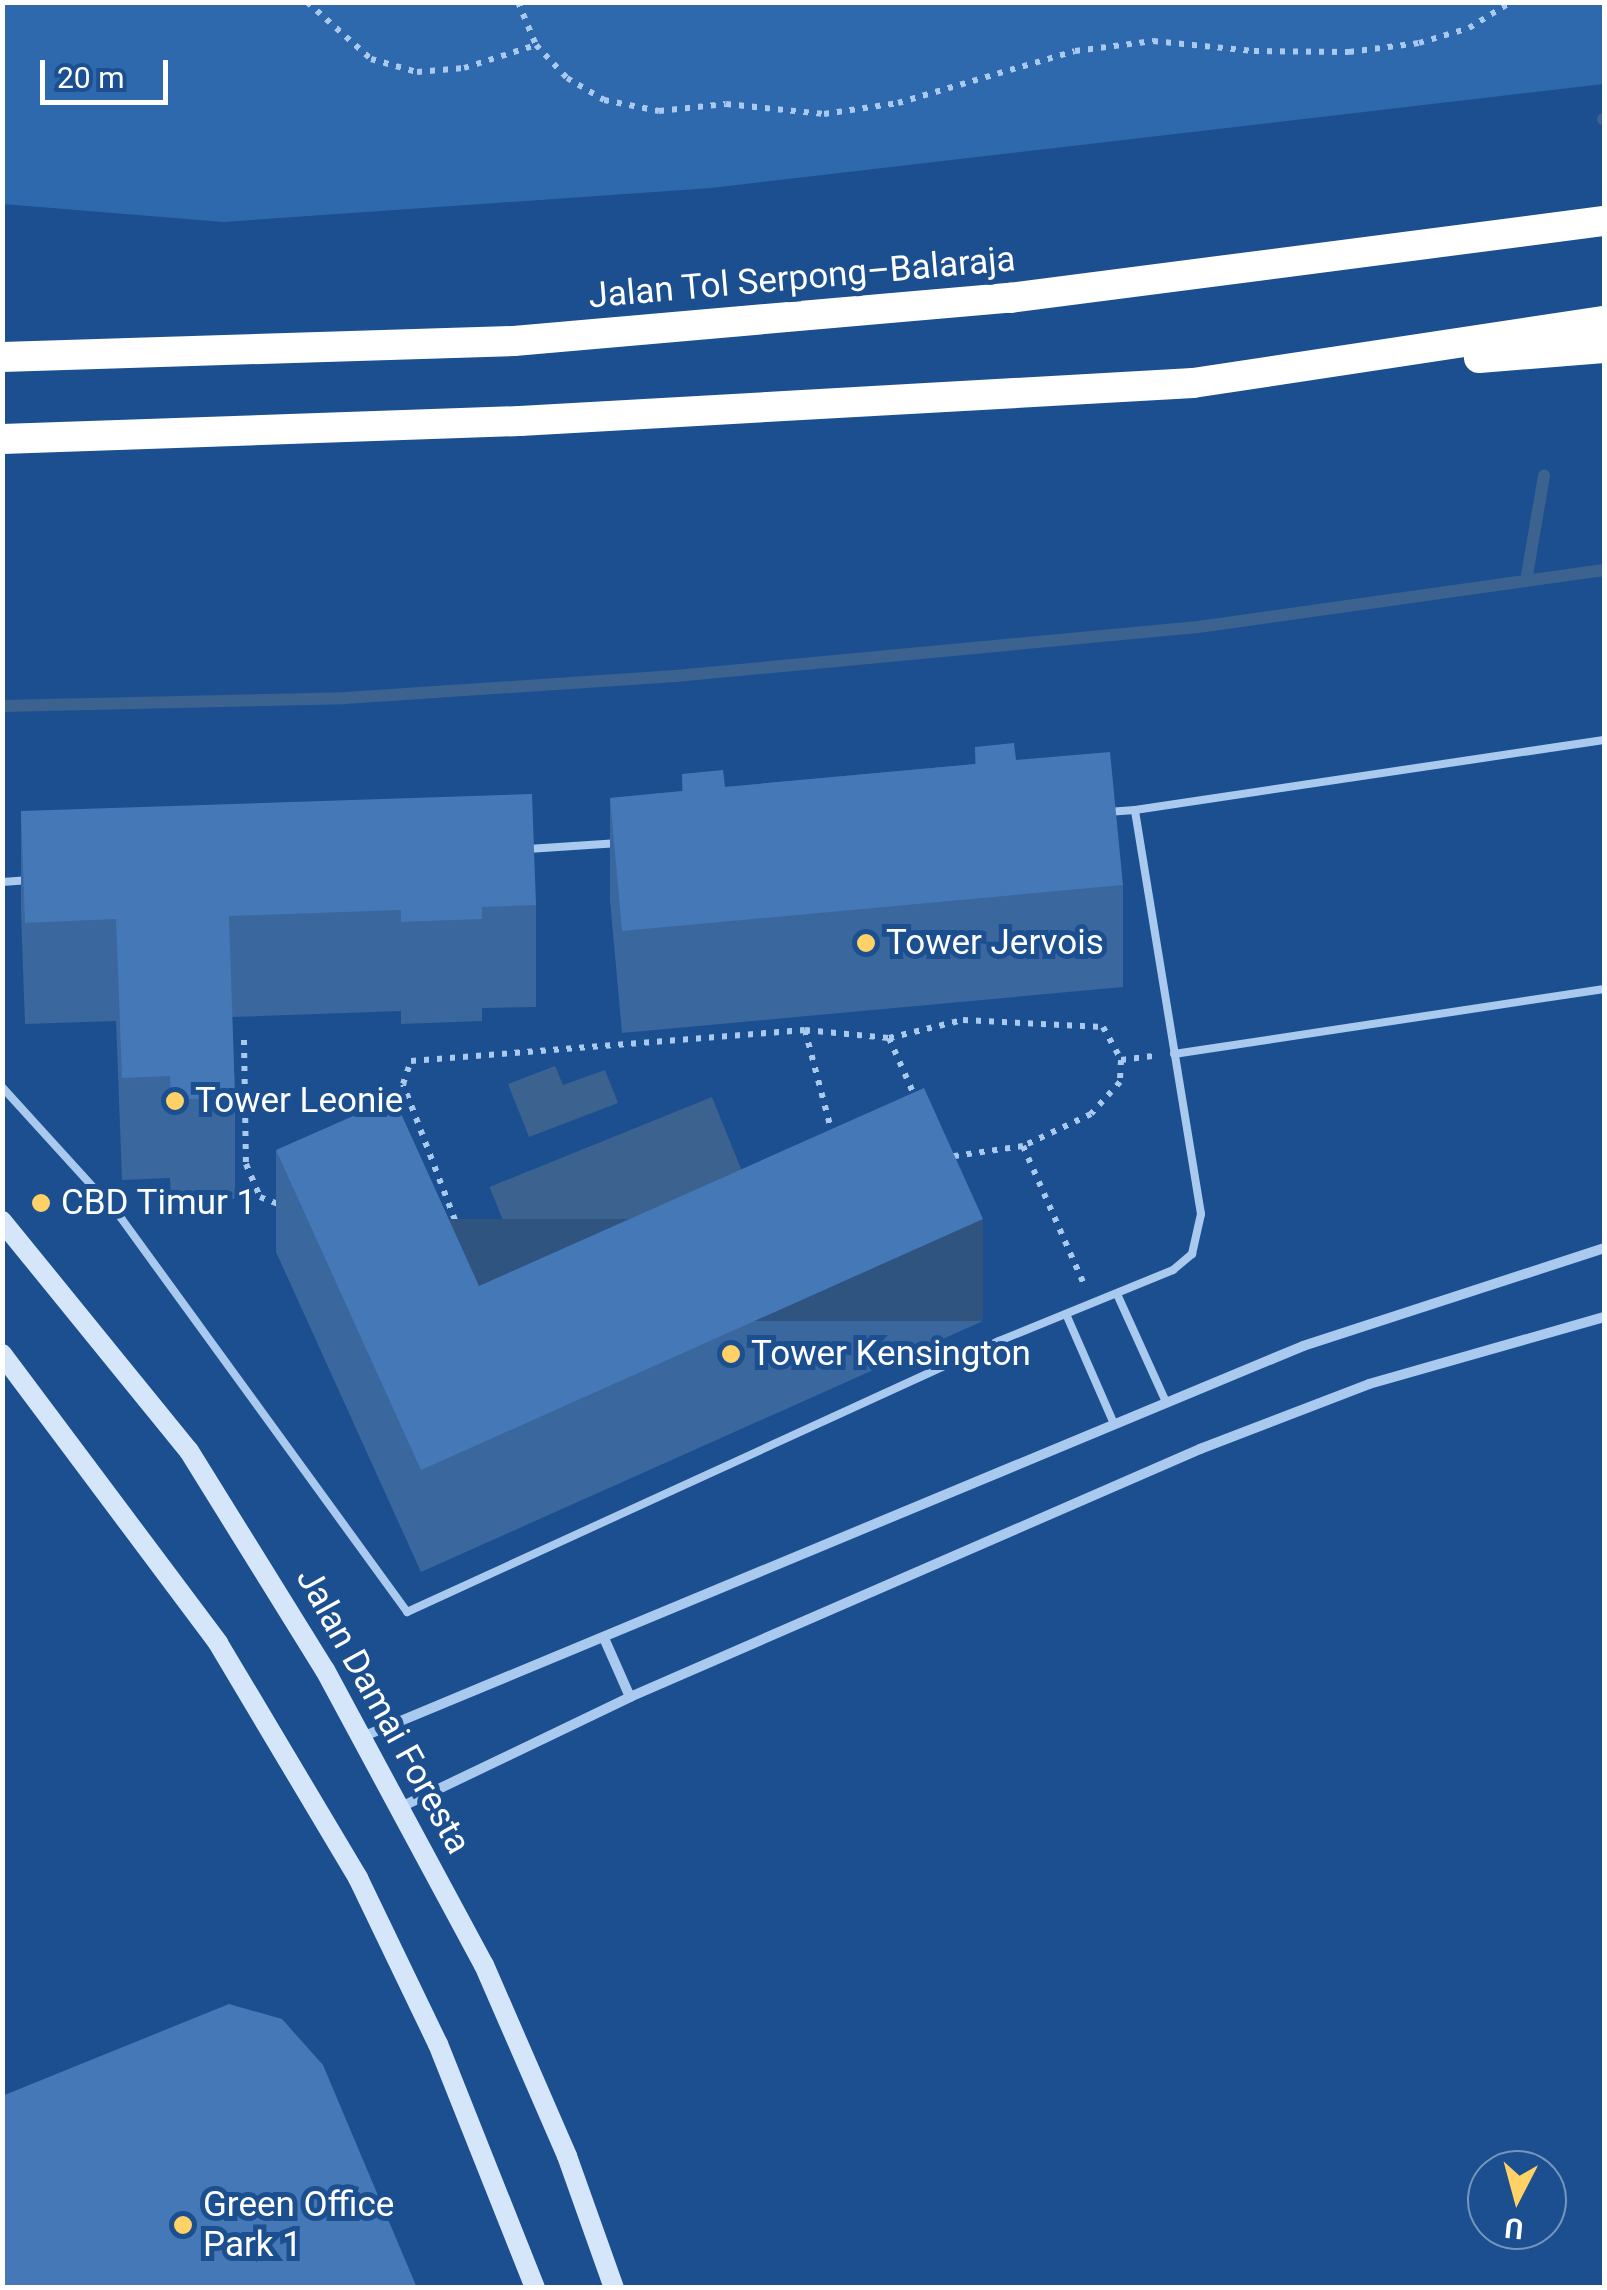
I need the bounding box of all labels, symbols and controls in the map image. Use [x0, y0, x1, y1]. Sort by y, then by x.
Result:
scale bar [45, 40, 172, 102]
text: 20 m [57, 60, 124, 95]
street label: Jalan Tol Serpong–Balaraja [586, 238, 1018, 318]
place label: Tower Jervois [886, 922, 1104, 964]
marker: Tower Jervois [855, 932, 877, 954]
place label: Tower Leonie [195, 1080, 403, 1122]
marker: Tower Leonie [164, 1090, 186, 1112]
place label: CBD Timur 1 [61, 1182, 257, 1224]
marker: CBD Timur 1 [30, 1192, 52, 1214]
place label: Tower Kensington [751, 1333, 1031, 1375]
marker: Tower Kensington [720, 1343, 742, 1365]
street label: Jalan Damai Foresta [287, 1561, 479, 1861]
north arrow [1467, 2150, 1567, 2250]
place label: Green Office Park 1 [203, 2184, 394, 2266]
text: U [1503, 2211, 1525, 2246]
marker: Green Office Park 1 [172, 2214, 194, 2236]

